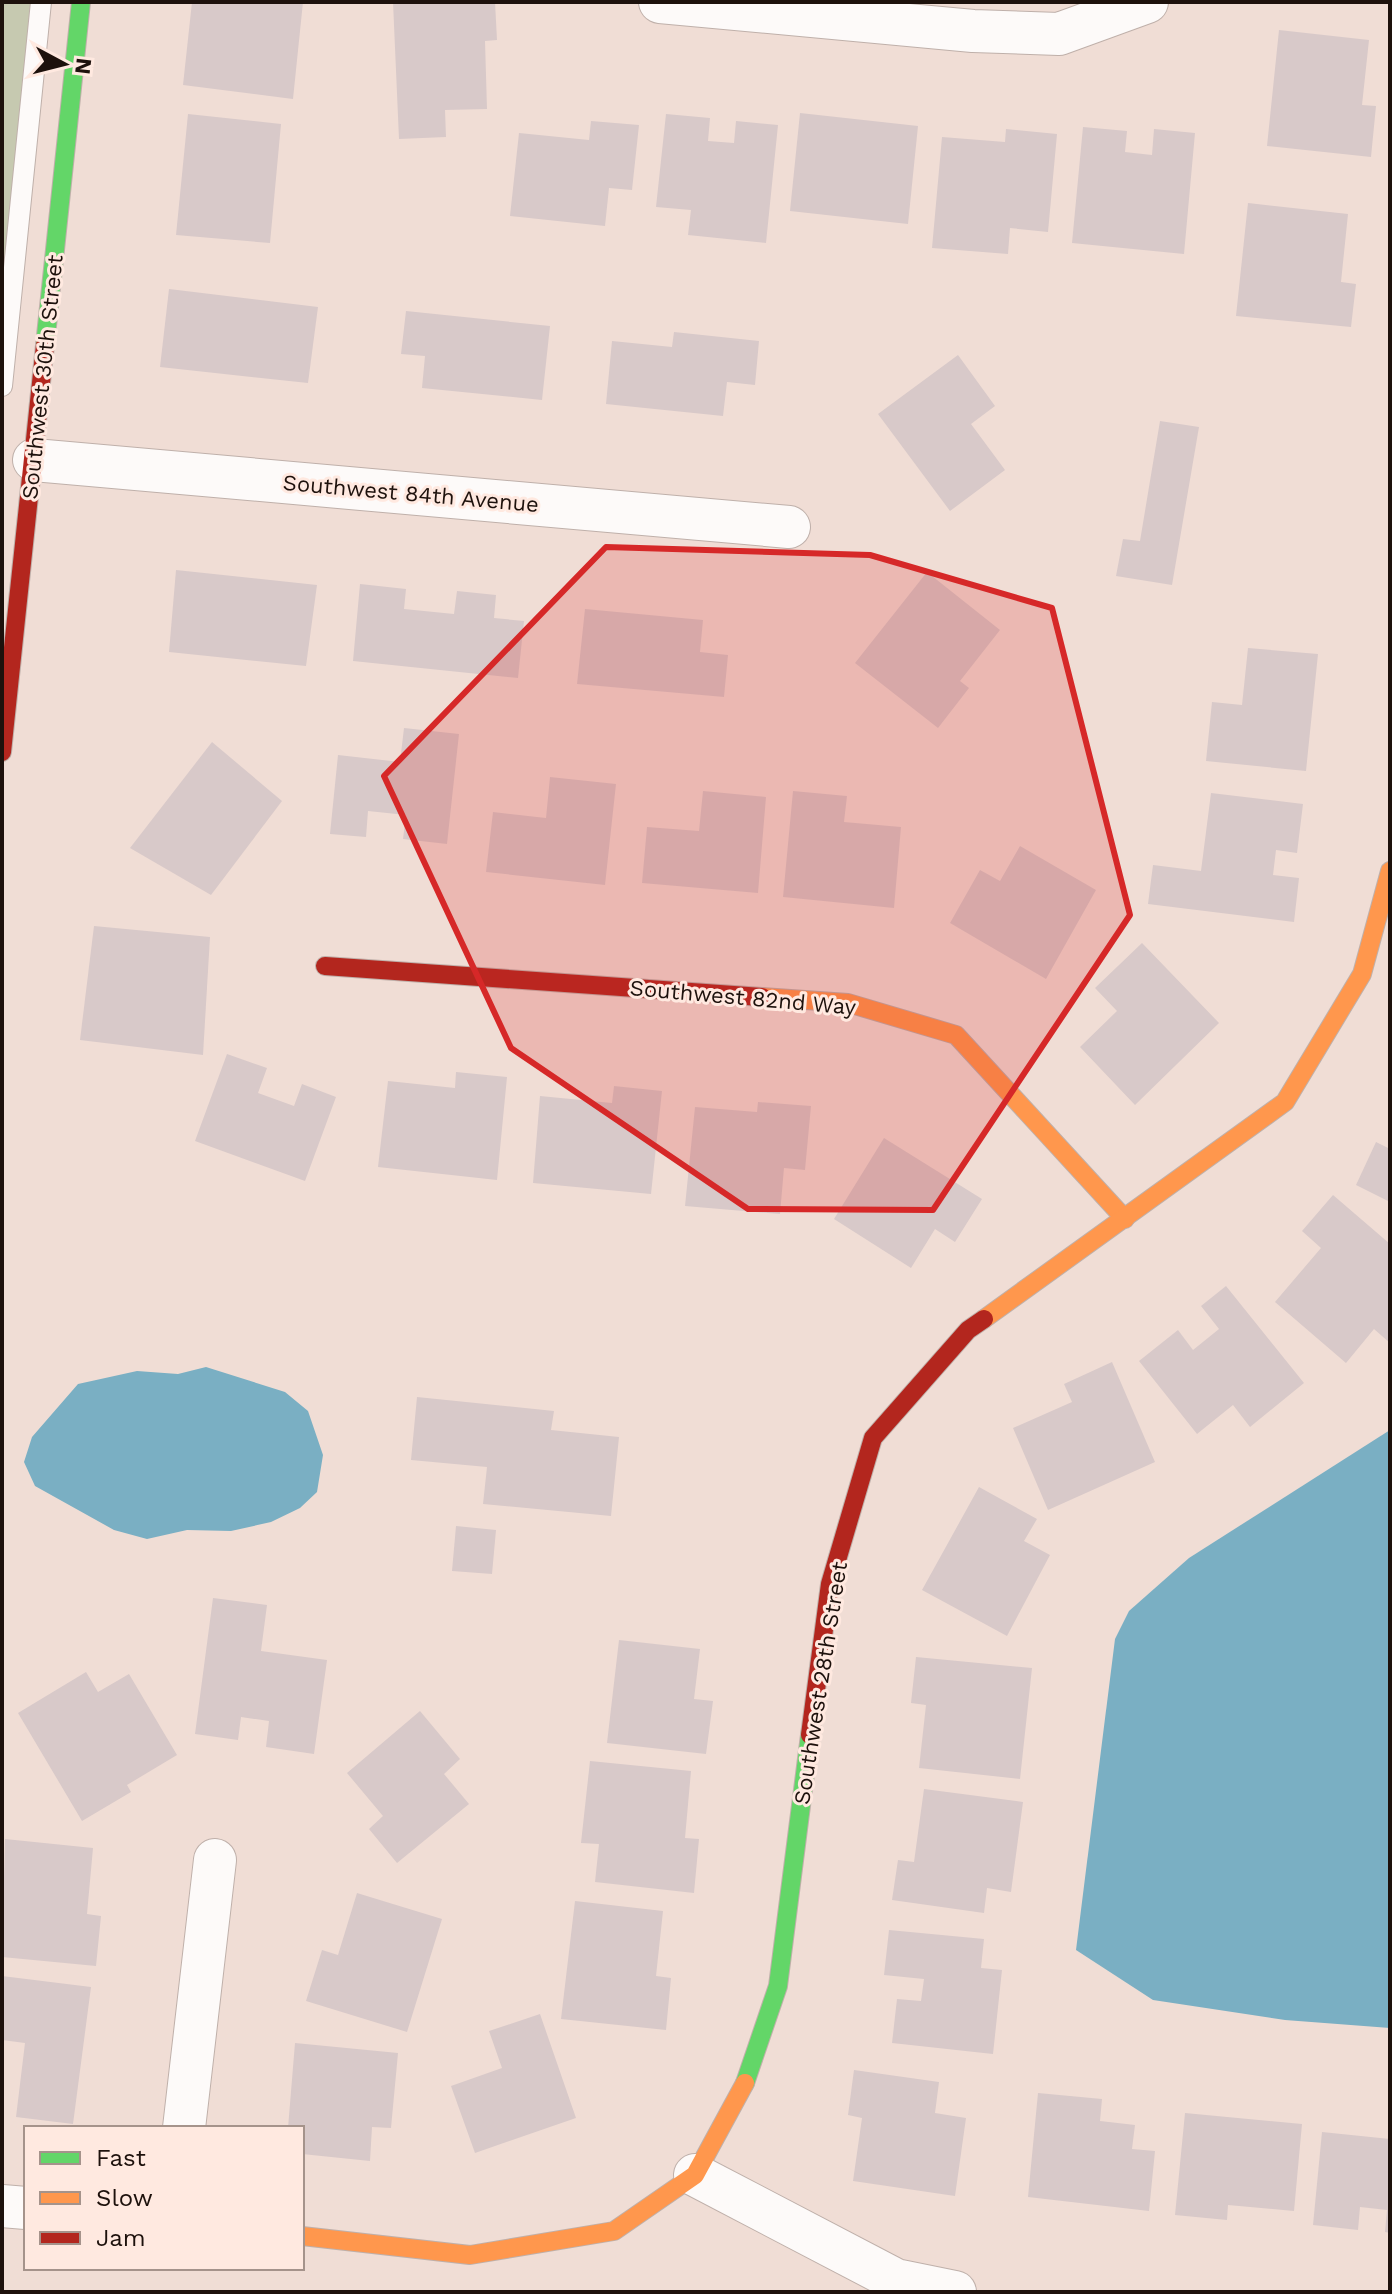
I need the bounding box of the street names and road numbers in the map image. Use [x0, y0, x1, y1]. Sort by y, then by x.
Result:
street label: Southwest 30th Street [17, 254, 68, 501]
street label: Southwest 84th Avenue [282, 470, 540, 517]
street label: Southwest 82nd Way [629, 975, 858, 1020]
street label: Southwest 28th Street [789, 1560, 852, 1806]

